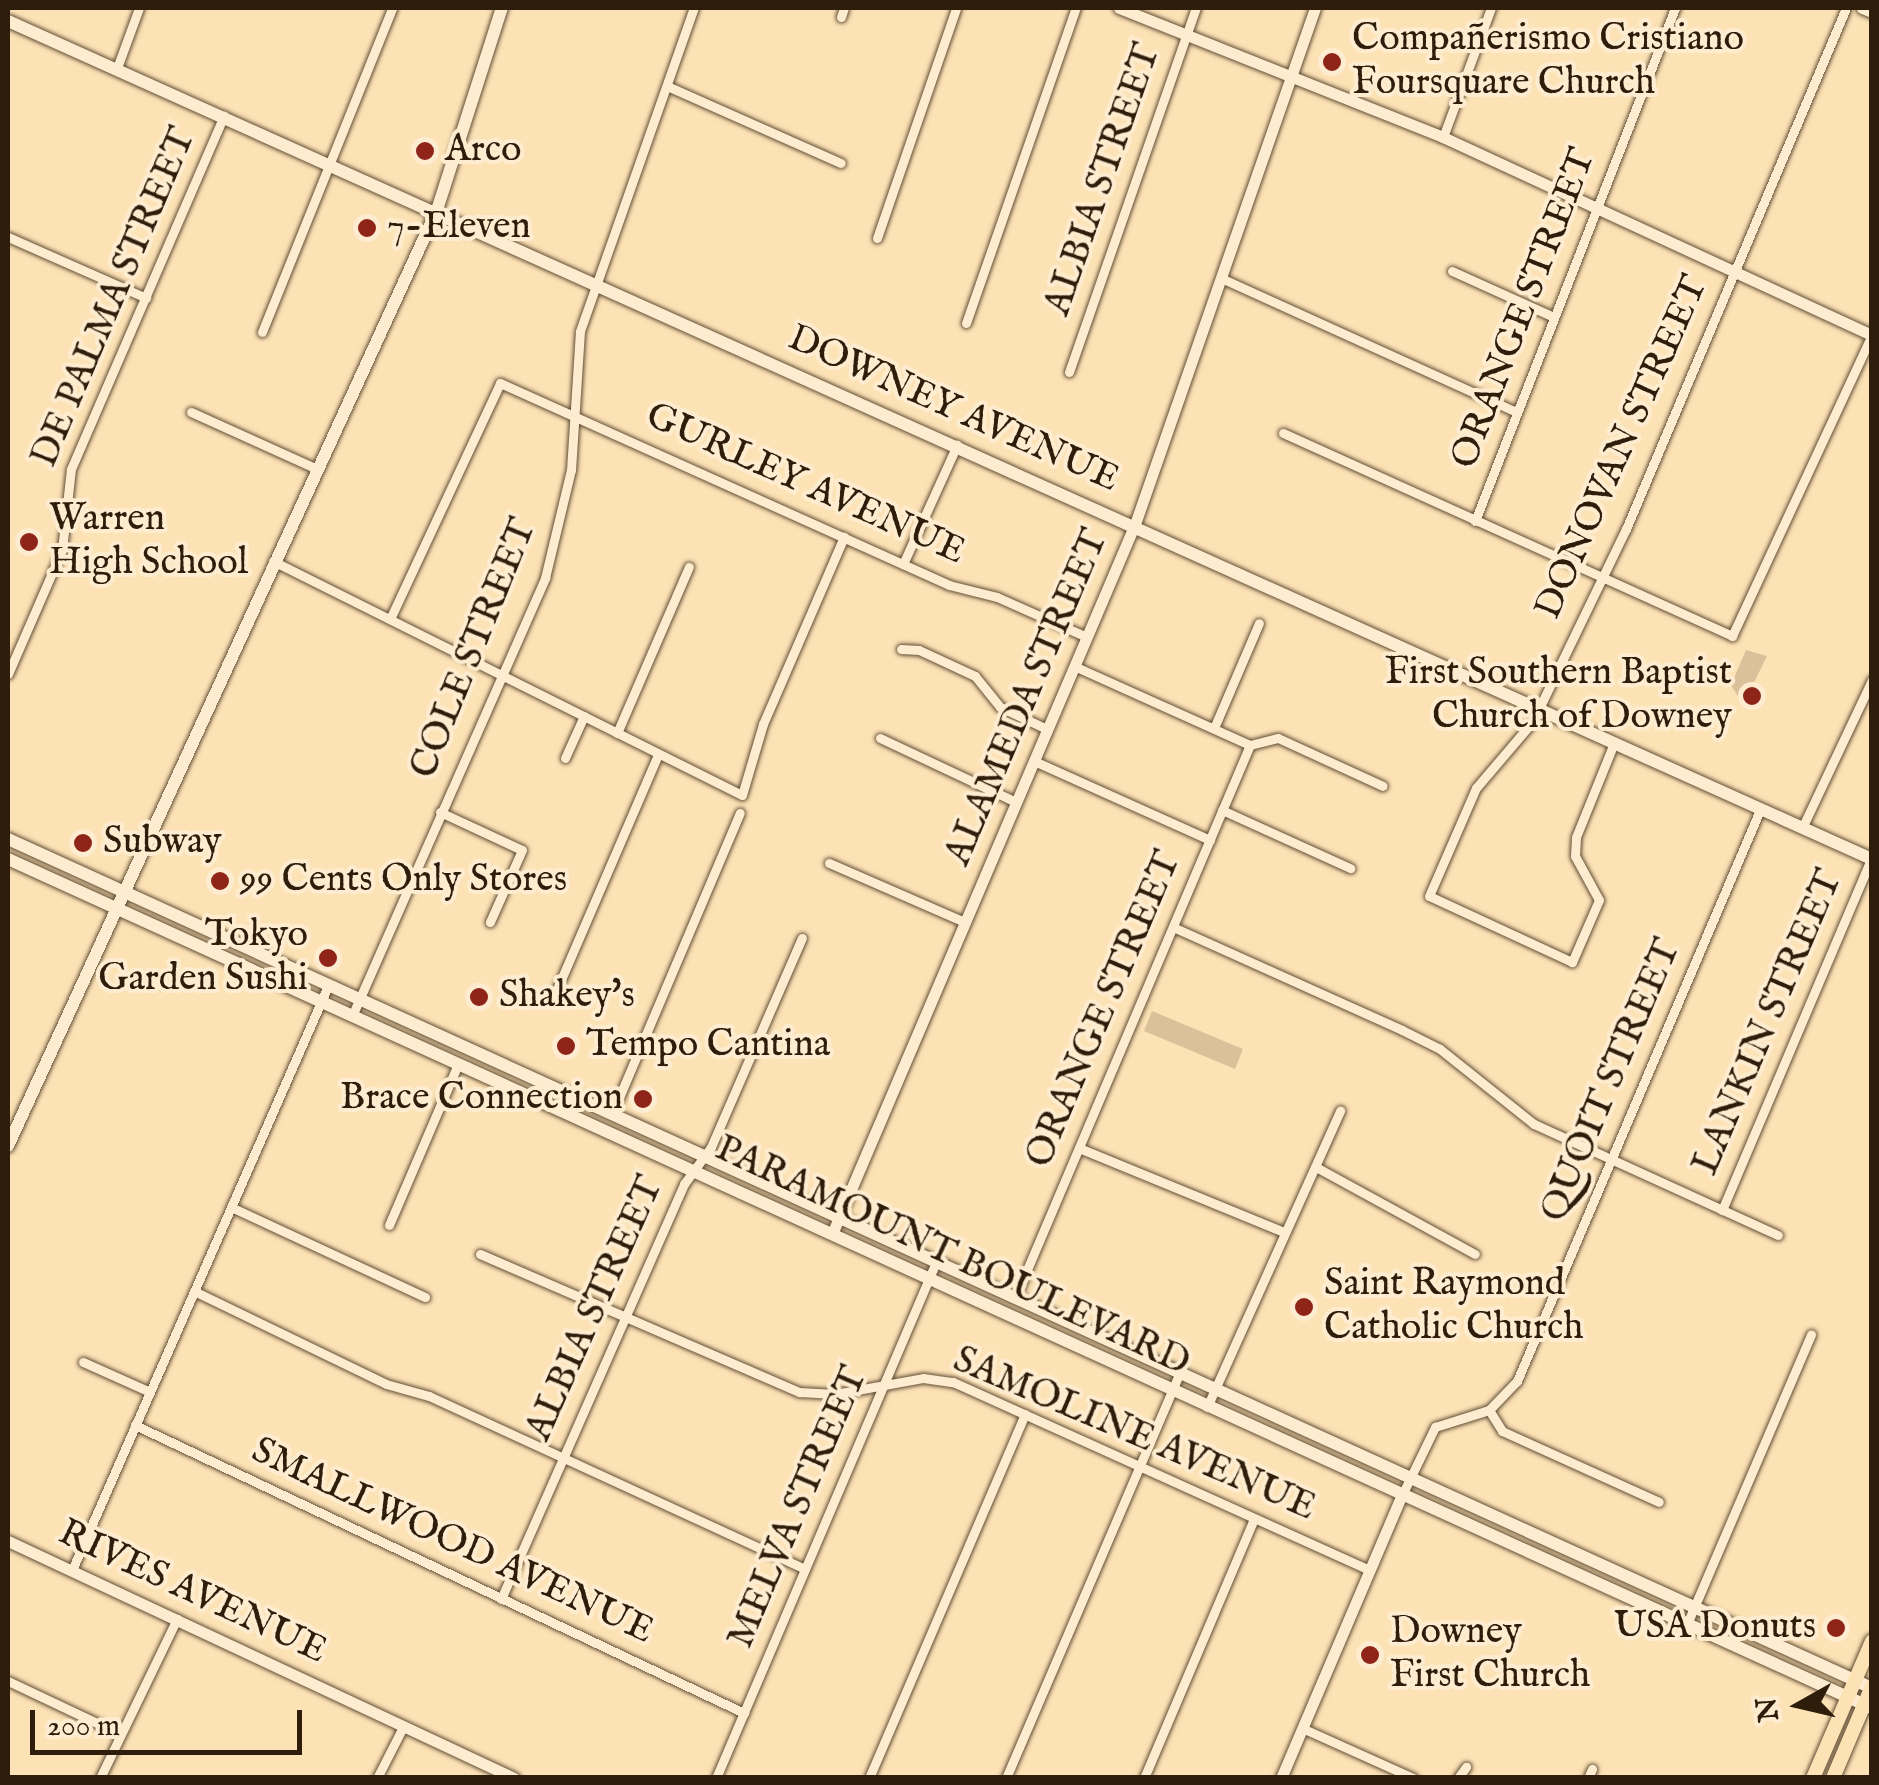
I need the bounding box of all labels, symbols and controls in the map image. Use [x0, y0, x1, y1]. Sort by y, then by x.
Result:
place label: Compañerismo Cristiano Foursquare Church [1352, 17, 1744, 106]
street label: ALBIA STREET [1036, 38, 1172, 322]
marker: Compañerismo Cristiano Foursquare Church [1321, 51, 1343, 73]
street label: DE PALMA STREET [23, 121, 207, 475]
place label: Arco [445, 128, 521, 174]
marker: Arco [414, 140, 436, 162]
street label: ORANGE STREET [1443, 143, 1607, 475]
place label: 7-Eleven [387, 205, 531, 251]
marker: 7-Eleven [356, 217, 378, 239]
street label: DONOVAN STREET [1527, 269, 1719, 627]
street label: DOWNEY AVENUE [781, 317, 1125, 503]
street label: GURLEY AVENUE [638, 394, 972, 576]
place label: Warren High School [49, 497, 248, 586]
street label: COLE STREET [402, 512, 548, 786]
street label: ALAMEDA STREET [937, 523, 1119, 873]
marker: Warren High School [18, 531, 40, 553]
place label: First Southern Baptist Church of Downey [1385, 651, 1732, 741]
marker: First Southern Baptist Church of Downey [1741, 685, 1763, 707]
place label: Subway [103, 820, 222, 866]
marker: Subway [72, 832, 94, 854]
street label: ORANGE STREET [1018, 845, 1192, 1175]
place label: 99 Cents Only Stores [240, 858, 567, 904]
street label: LANKIN STREET [1684, 864, 1854, 1182]
marker: 99 Cents Only Stores [209, 870, 231, 892]
place label: Tokyo Garden Sushi [98, 913, 308, 1002]
street label: QUOIT STREET [1532, 933, 1692, 1229]
marker: Tokyo Garden Sushi [317, 947, 339, 969]
place label: Shakey's [499, 974, 635, 1020]
marker: Shakey's [468, 986, 490, 1008]
place label: Tempo Cantina [586, 1023, 830, 1069]
marker: Tempo Cantina [555, 1035, 577, 1057]
place label: Brace Connection [340, 1076, 623, 1122]
marker: Brace Connection [632, 1088, 654, 1110]
street label: PARAMOUNT BOULEVARD [708, 1127, 1196, 1387]
street label: ALBIA STREET [517, 1170, 675, 1448]
place label: Saint Raymond Catholic Church [1324, 1262, 1583, 1352]
marker: Saint Raymond Catholic Church [1293, 1296, 1315, 1318]
street label: SAMOLINE AVENUE [946, 1338, 1322, 1532]
street label: MELVA STREET [719, 1360, 879, 1656]
street label: SMALLWOOD AVENUE [244, 1429, 660, 1655]
street label: RIVES AVENUE [51, 1511, 333, 1675]
place label: USA Donuts [1614, 1605, 1816, 1651]
place label: Downey First Church [1390, 1610, 1590, 1700]
marker: USA Donuts [1825, 1617, 1847, 1639]
marker: Downey First Church [1359, 1644, 1381, 1666]
north arrow [1749, 1655, 1849, 1755]
scale bar [35, 1690, 308, 1752]
text: N [1750, 1695, 1788, 1724]
text: 200 m [47, 1708, 120, 1746]

